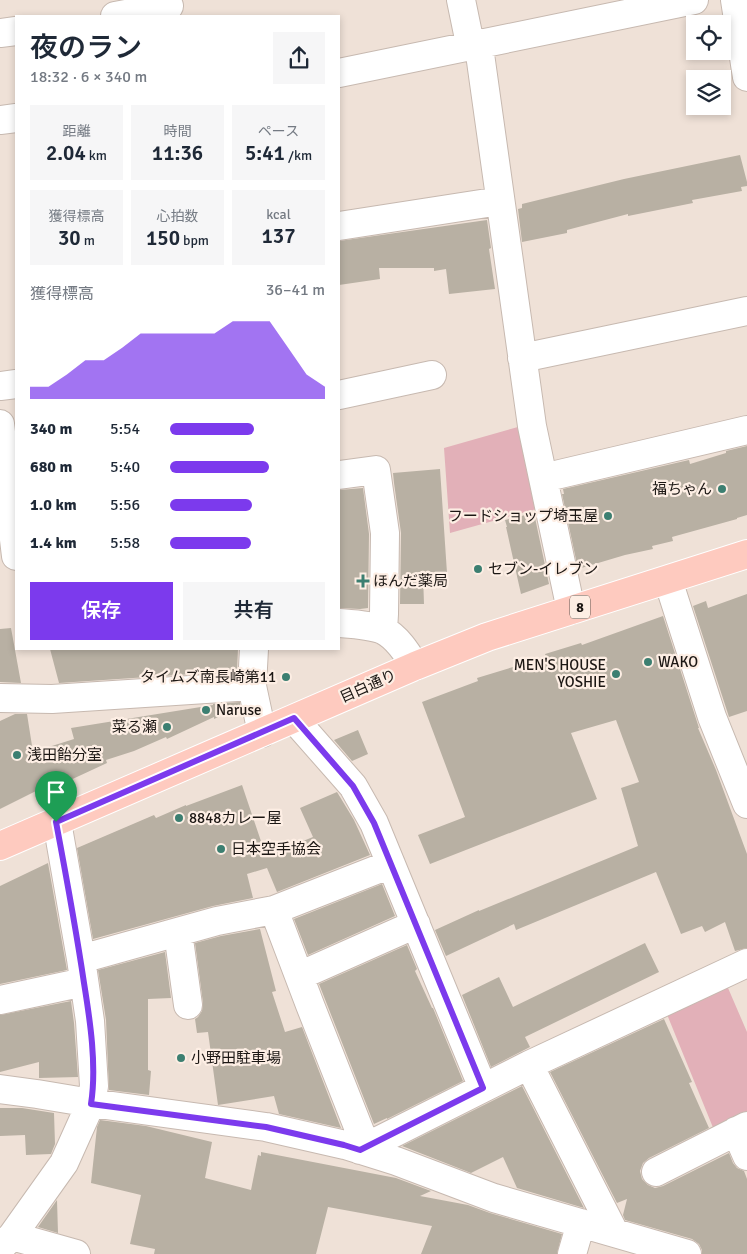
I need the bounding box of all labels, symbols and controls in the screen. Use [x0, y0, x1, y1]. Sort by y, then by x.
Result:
map controls [686, 15, 731, 115]
button: locate [686, 15, 731, 60]
text: 夜のラン [30, 31, 142, 65]
button: share [273, 32, 325, 84]
text: 18:32 · 6 × 340 m [30, 67, 147, 87]
button: layers [686, 70, 731, 115]
text: 距離 [63, 123, 91, 140]
text: 時間 [164, 123, 192, 140]
text: ペース [258, 123, 299, 140]
text: 2.04 [46, 140, 86, 166]
text: 11:36 [152, 140, 203, 166]
text: 5:41 [245, 140, 285, 166]
text: km [86, 147, 107, 164]
text: /km [285, 147, 312, 164]
text: kcal [266, 206, 291, 223]
text: 獲得標高 [49, 208, 105, 225]
text: 心拍数 [157, 208, 199, 225]
text: 137 [261, 223, 296, 249]
text: 30 [58, 225, 81, 251]
text: 150 [146, 225, 180, 251]
text: m [81, 232, 95, 249]
text: bpm [180, 232, 209, 249]
text: 36–41 m [266, 280, 325, 300]
text: 獲得標高 [30, 284, 94, 304]
text: 340 m [30, 419, 72, 439]
text: 5:54 [110, 419, 140, 439]
text: 680 m [30, 457, 72, 477]
text: 5:40 [110, 457, 140, 477]
place label: 福ちゃん [652, 480, 712, 498]
marker: 福ちゃん [716, 483, 728, 495]
text: 1.0 km [30, 495, 77, 515]
text: 5:56 [110, 495, 140, 515]
place label: フードショップ埼玉屋 [448, 507, 598, 525]
marker: フードショップ埼玉屋 [602, 510, 614, 522]
text: 1.4 km [30, 533, 77, 553]
text: 5:58 [110, 533, 140, 553]
place label: セブン-イレブン [488, 560, 598, 578]
marker: セブン-イレブン [472, 563, 484, 575]
place label: ほんだ薬局 [373, 572, 448, 590]
marker: ほんだ薬局 [357, 575, 369, 587]
button: 保存 [30, 582, 173, 640]
button: 共有 [183, 582, 325, 640]
road number: 8 [570, 596, 590, 618]
place label: WAKO [658, 653, 698, 671]
place label: MEN'S HOUSE YOSHIE [514, 656, 606, 691]
marker: WAKO [642, 656, 654, 668]
street label: 目白通り [337, 666, 399, 706]
place label: タイムズ南長崎第11 [140, 668, 276, 686]
marker: MEN'S HOUSE YOSHIE [610, 668, 622, 680]
marker: タイムズ南長崎第11 [280, 671, 292, 683]
place label: Naruse [216, 701, 262, 719]
marker: Naruse [200, 704, 212, 716]
place label: 菜る瀬 [112, 718, 157, 736]
marker: 菜る瀬 [161, 721, 173, 733]
place label: 浅田飴分室 [27, 746, 102, 764]
marker: 浅田飴分室 [11, 749, 23, 761]
pin [35, 771, 77, 822]
icon: arrive [42, 778, 70, 806]
place label: 8848カレー屋 [189, 809, 281, 827]
marker: 8848カレー屋 [173, 812, 185, 824]
place label: 日本空手協会 [231, 840, 321, 858]
marker: 日本空手協会 [215, 843, 227, 855]
place label: 小野田駐車場 [191, 1049, 281, 1067]
marker: 小野田駐車場 [175, 1052, 187, 1064]

